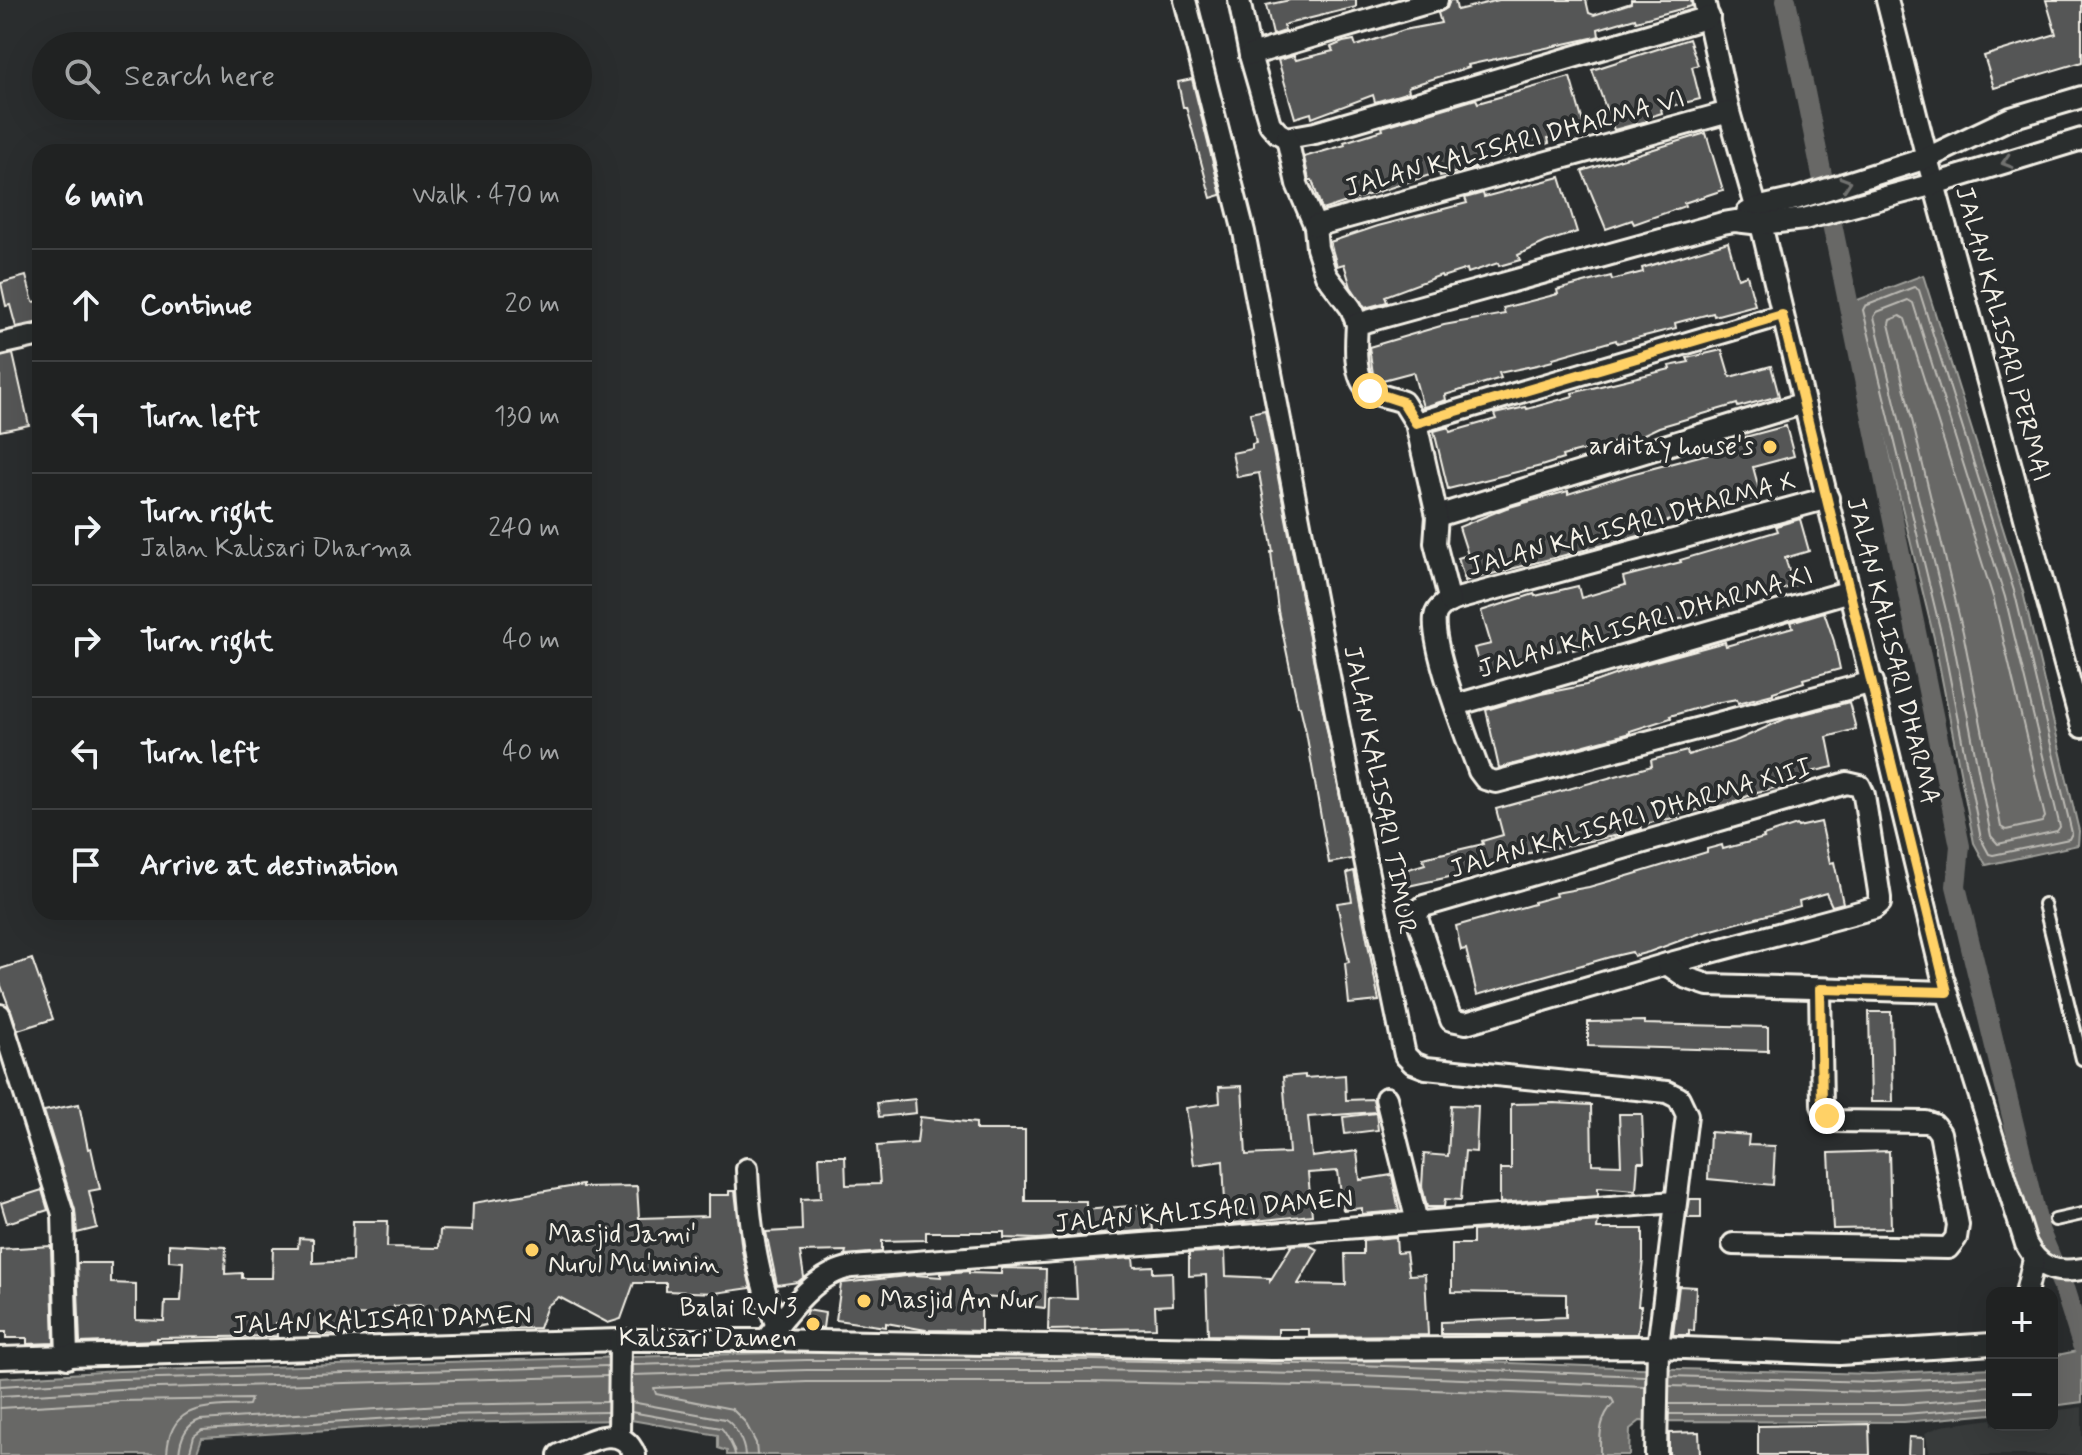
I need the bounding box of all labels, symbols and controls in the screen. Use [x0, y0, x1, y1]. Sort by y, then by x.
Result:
search box [32, 32, 592, 120]
icon: search [60, 54, 104, 98]
text: Search here [124, 57, 275, 96]
street label: JALAN KALISARI DHARMA VI [1341, 82, 1689, 206]
one-way arrow [2001, 153, 2015, 169]
text: 6 min [64, 174, 144, 219]
one-way arrow [1838, 176, 1852, 192]
text: Walk · 470 m [412, 179, 560, 213]
street label: JALAN KALISARI PERMAI [1946, 183, 2058, 485]
icon: ahead [64, 283, 108, 327]
text: Continue [140, 286, 252, 325]
text: 20 m [505, 288, 560, 322]
route start [1352, 373, 1388, 409]
icon: left [64, 395, 108, 439]
text: Turn left [140, 398, 260, 437]
text: 130 m [494, 400, 560, 434]
place label: arditay house's [1589, 430, 1754, 464]
marker: arditay house's [1761, 438, 1779, 456]
street label: JALAN KALISARI DHARMA X [1464, 465, 1800, 585]
text: Turn right [140, 493, 273, 532]
street label: JALAN KALISARI DHARMA [1837, 494, 1947, 808]
icon: right [64, 507, 108, 551]
text: 240 m [488, 512, 560, 546]
text: Jalan Kalisari Dharma [140, 532, 412, 566]
street label: JALAN KALISARI DHARMA XI [1475, 559, 1817, 687]
icon: right [64, 619, 108, 663]
text: Turn right [140, 622, 273, 661]
text: 40 m [502, 624, 560, 658]
street label: JALAN KALISARI TIMUR [1334, 643, 1424, 937]
icon: left [64, 731, 108, 775]
text: Turn left [140, 734, 260, 773]
text: 40 m [502, 736, 560, 770]
street label: JALAN KALISARI DHARMA XIII [1446, 751, 1816, 887]
icon: arrive [64, 843, 108, 887]
text: Arrive at destination [140, 846, 398, 885]
route end [1809, 1098, 1845, 1134]
street label: JALAN KALISARI DAMEN [1053, 1182, 1355, 1242]
place label: Masjid Jami' Nurul Mu'minin [548, 1218, 720, 1282]
marker: Masjid Jami' Nurul Mu'minin [523, 1241, 541, 1259]
place label: Masjid An Nur [880, 1284, 1039, 1318]
map controls [1986, 1287, 2058, 1431]
button: + [1986, 1287, 2058, 1359]
place label: Balai RW 3 Kalisari Damen [619, 1292, 797, 1356]
marker: Masjid An Nur [855, 1292, 873, 1310]
street label: JALAN KALISARI DAMEN [232, 1299, 532, 1343]
marker: Balai RW 3 Kalisari Damen [804, 1315, 822, 1333]
button: − [1986, 1359, 2058, 1431]

